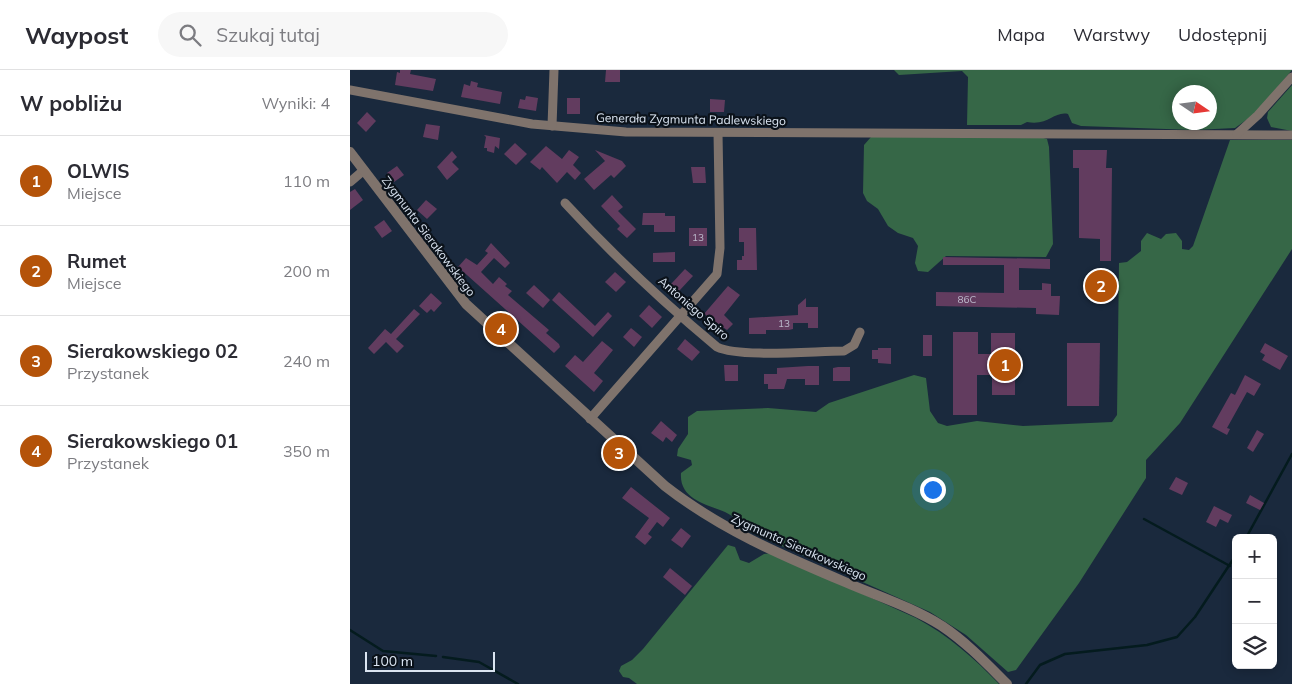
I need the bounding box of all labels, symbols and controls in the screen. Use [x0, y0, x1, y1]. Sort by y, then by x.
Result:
search box [158, 12, 508, 57]
text: Waypost [25, 20, 128, 50]
icon: search [176, 21, 204, 49]
text: Szukaj tutaj [216, 23, 320, 47]
text: Mapa [997, 23, 1045, 46]
text: Warstwy [1073, 23, 1150, 46]
text: Udostępnij [1178, 23, 1267, 46]
north arrow [1172, 85, 1217, 130]
text: W pobliżu [20, 90, 122, 116]
text: Wyniki: 4 [261, 93, 330, 113]
street label: Generała Zygmunta Padlewskiego [596, 110, 786, 128]
text: OLWIS [67, 159, 130, 183]
text: 1 [31, 171, 41, 191]
text: 110 m [283, 171, 330, 191]
street label: Zygmunta Sierakowskiego [379, 173, 479, 299]
text: Miejsce [67, 183, 121, 203]
house number: 13 [692, 231, 704, 244]
text: Rumet [67, 249, 126, 273]
text: 2 [31, 261, 41, 281]
text: 200 m [283, 261, 330, 281]
pin: 2 [1085, 267, 1117, 305]
text: Miejsce [67, 273, 121, 293]
street label: Antoniego Spiro [655, 273, 733, 343]
house number: 86C [958, 293, 977, 306]
pin: 4 [485, 310, 517, 348]
house number: 13 [778, 317, 790, 330]
text: Sierakowskiego 02 [67, 339, 238, 363]
pin: 1 [989, 346, 1021, 384]
text: 3 [31, 351, 41, 371]
text: 240 m [283, 351, 330, 371]
text: Przystanek [67, 363, 149, 383]
text: Sierakowskiego 01 [67, 429, 238, 453]
pin: 3 [603, 434, 635, 472]
text: 4 [31, 441, 41, 461]
text: 350 m [283, 441, 330, 461]
text: Przystanek [67, 453, 149, 473]
your location [920, 477, 946, 503]
street label: Zygmunta Sierakowskiego [729, 510, 869, 584]
map controls [1232, 534, 1277, 669]
button: + [1232, 534, 1277, 579]
button: − [1232, 579, 1277, 624]
button: layers [1232, 624, 1277, 669]
scale bar [365, 649, 495, 672]
text: 100 m [372, 652, 413, 670]

